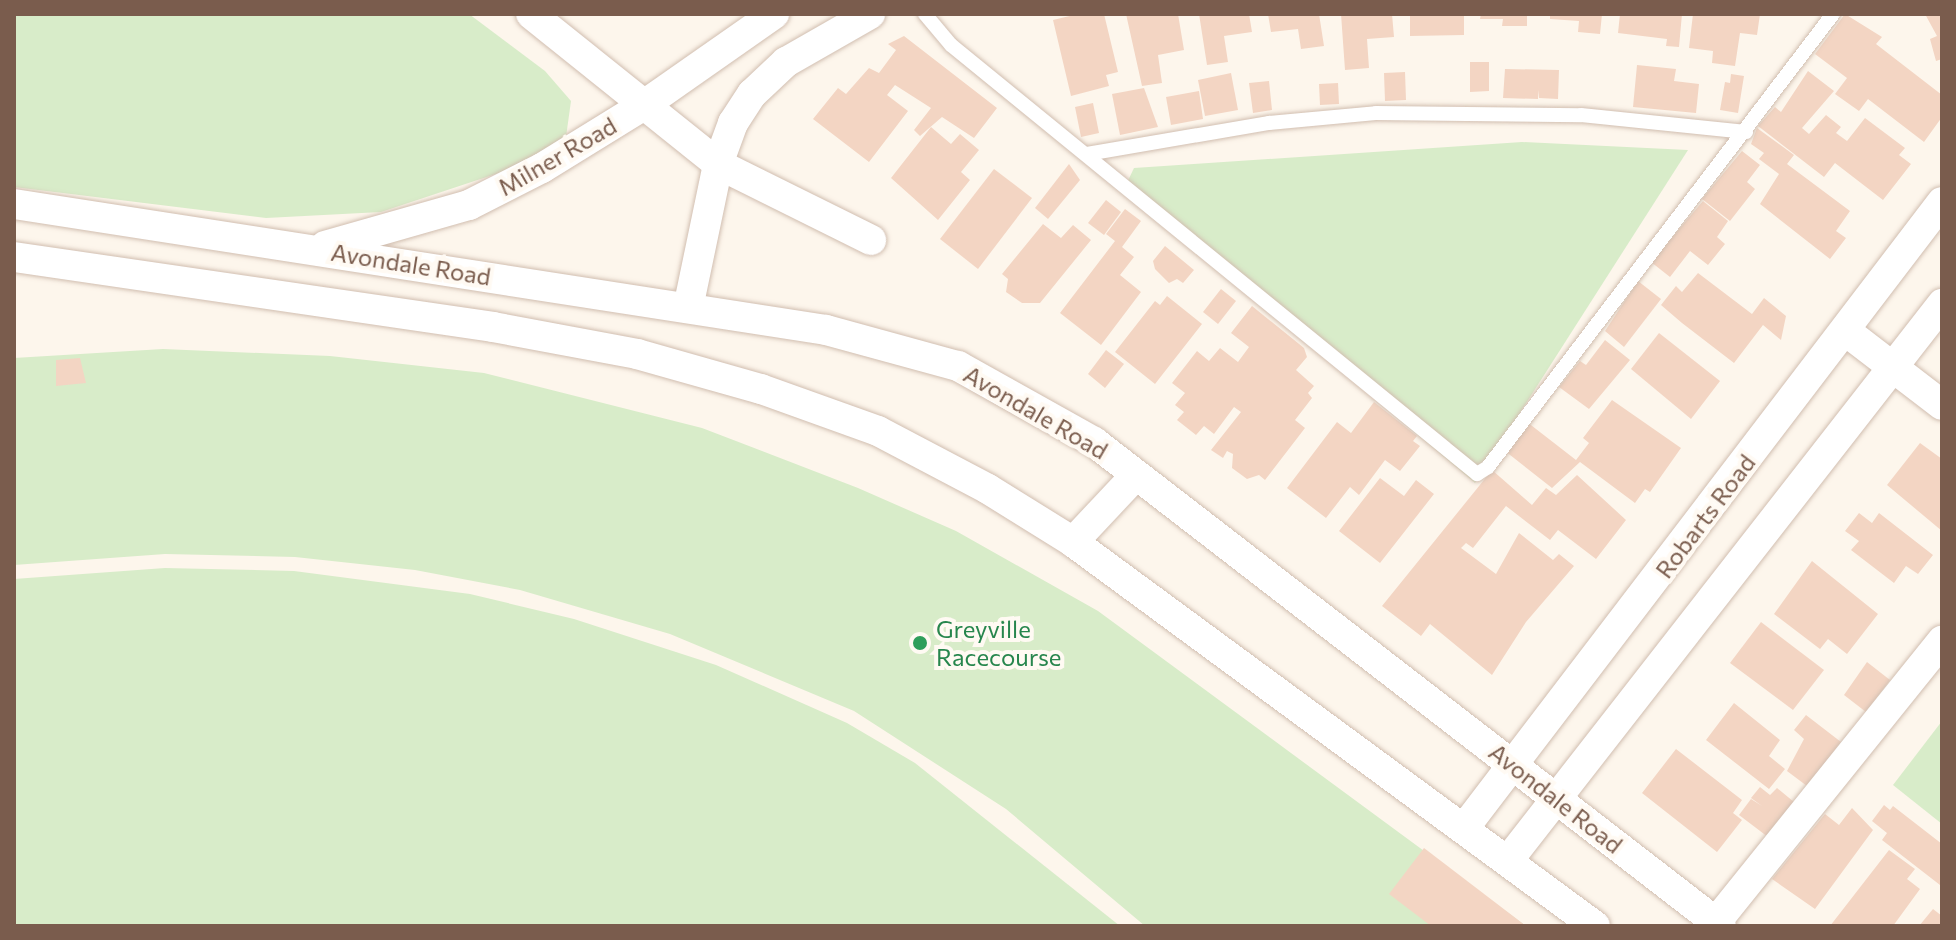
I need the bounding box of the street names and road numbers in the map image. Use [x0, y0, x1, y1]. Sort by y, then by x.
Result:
street label: Milner Road [493, 111, 621, 201]
street label: Avondale Road [329, 237, 493, 291]
street label: Avondale Road [959, 359, 1113, 465]
street label: Robarts Road [1649, 448, 1761, 584]
street label: Avondale Road [1484, 737, 1628, 859]

